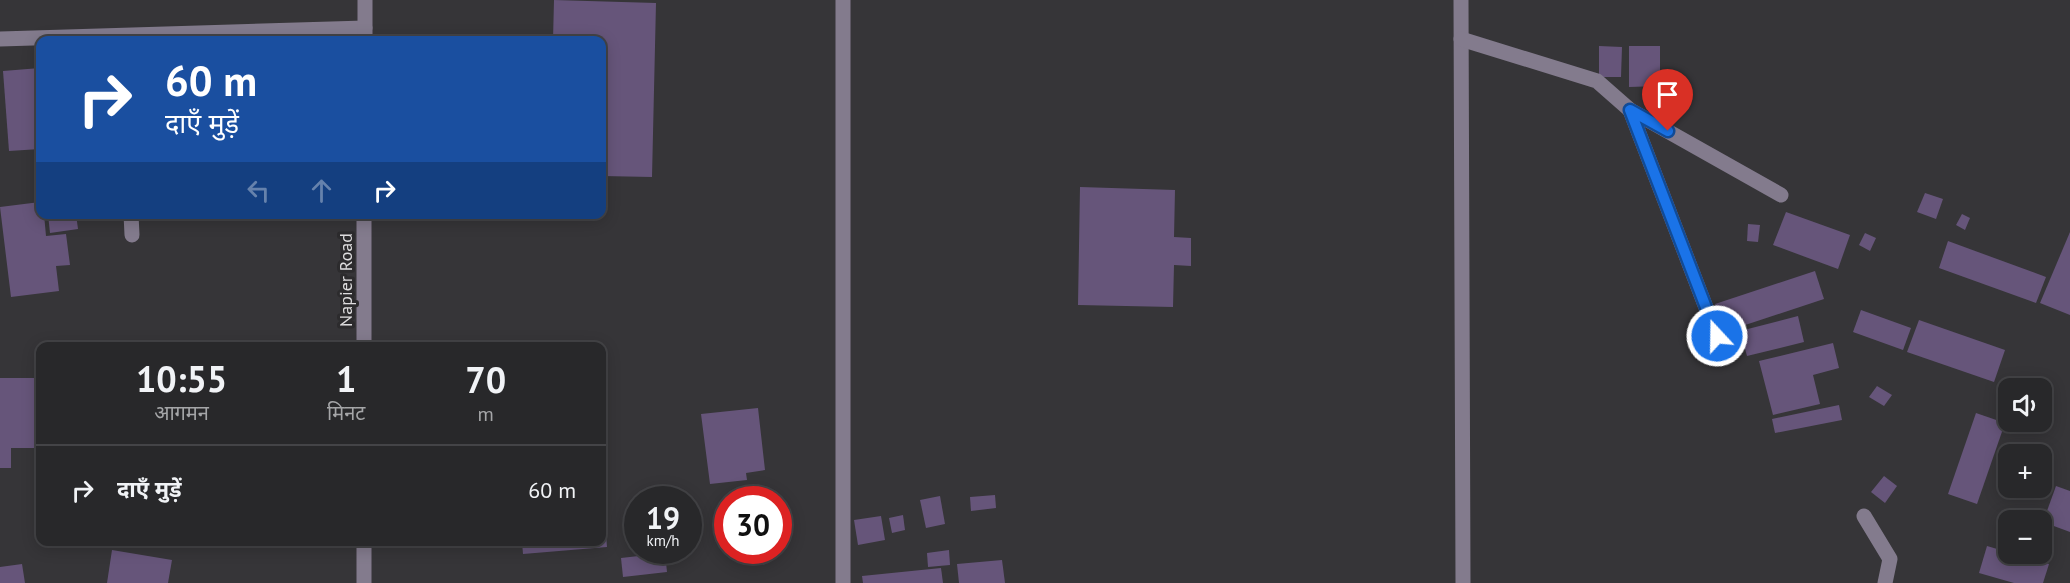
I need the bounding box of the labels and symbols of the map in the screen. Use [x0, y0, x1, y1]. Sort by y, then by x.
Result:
pin [1642, 69, 1693, 131]
street label: Napier Road [334, 233, 357, 327]
position arrow [1685, 304, 1749, 368]
speed limit sign: 30 [714, 486, 792, 564]

